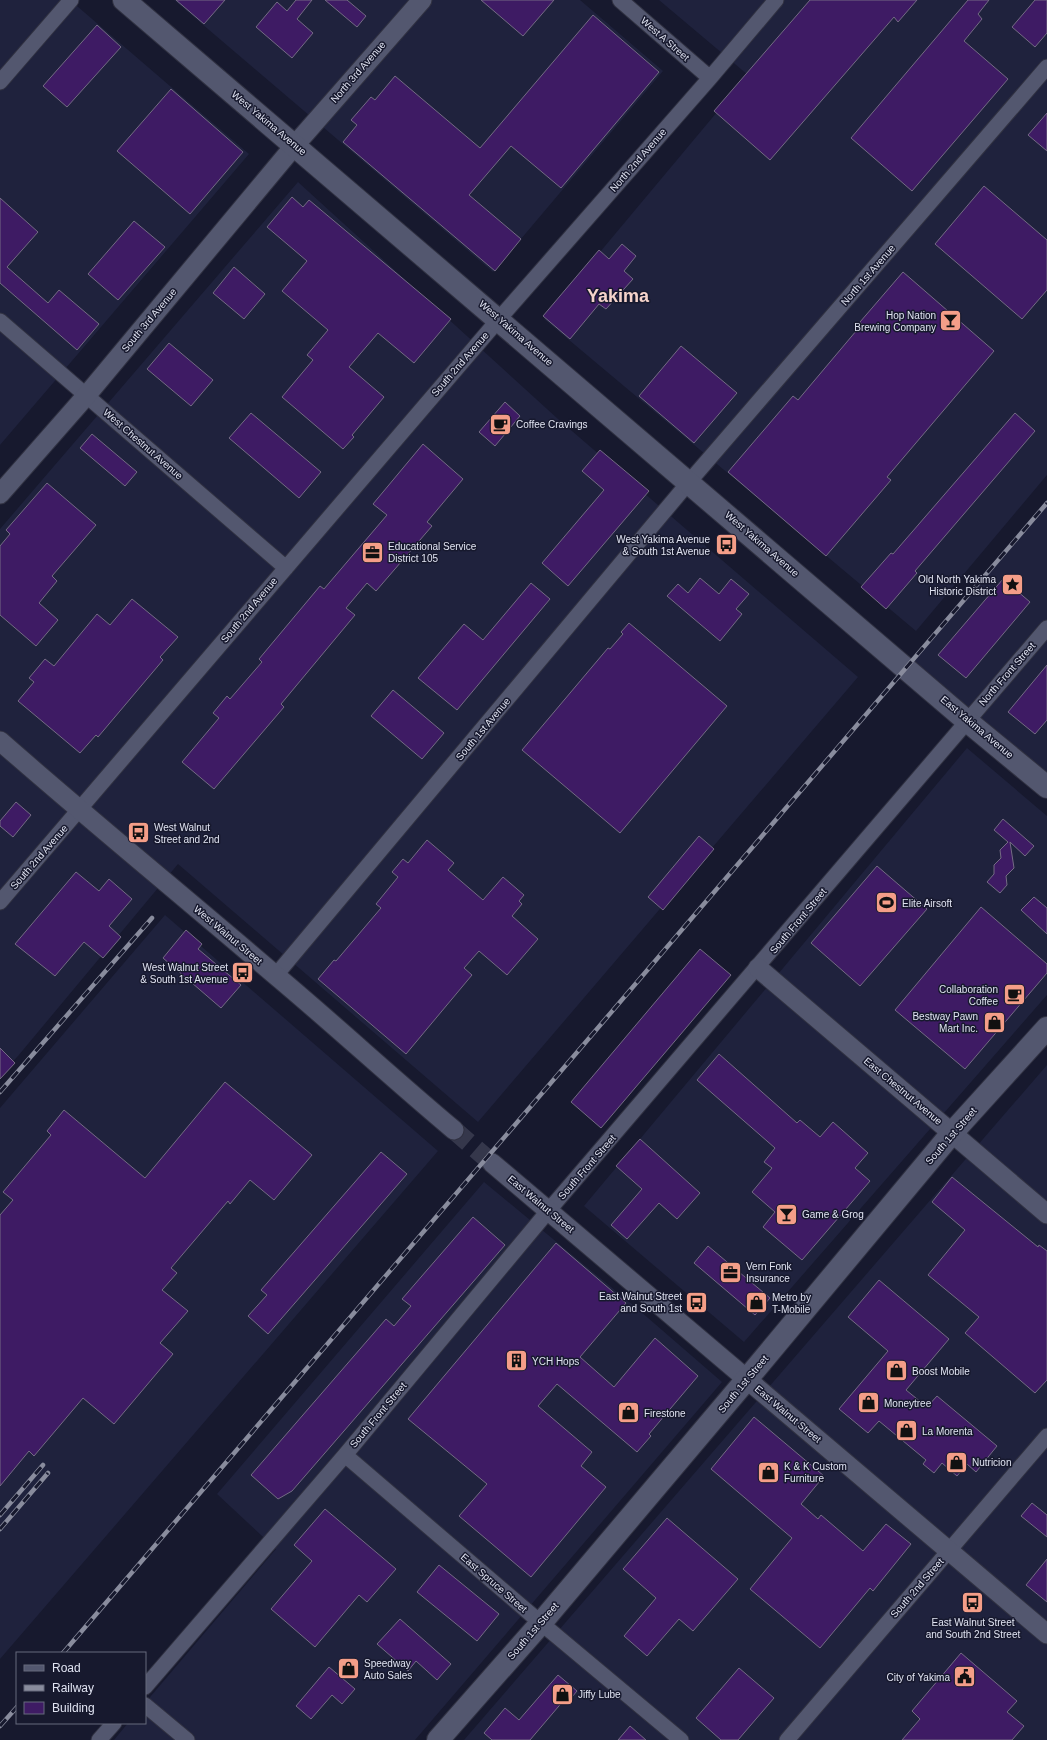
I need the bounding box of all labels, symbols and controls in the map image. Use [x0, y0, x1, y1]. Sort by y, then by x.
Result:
street label: West A Street [639, 15, 692, 63]
street label: North 3rd Avenue [328, 39, 388, 105]
street label: West Yakima Avenue [230, 89, 309, 158]
street label: North 2nd Avenue [608, 126, 669, 194]
street label: North 1st Avenue [839, 242, 898, 307]
street label: South 3rd Avenue [119, 286, 179, 354]
district label: Yakima [587, 286, 650, 306]
street label: West Yakima Avenue [477, 298, 555, 368]
bar icon: Hop Nation Brewing Company [938, 308, 964, 334]
place label: Hop Nation Brewing Company [854, 310, 936, 333]
street label: South 2nd Avenue [429, 329, 491, 398]
street label: West Chestnut Avenue [101, 407, 185, 482]
cafe icon: Coffee Cravings [488, 411, 514, 437]
place label: Coffee Cravings [516, 419, 588, 430]
street label: West Yakima Avenue [723, 509, 801, 579]
bus stop icon: West Yakima Avenue & South 1st Avenue [713, 532, 739, 558]
place label: West Yakima Avenue & South 1st Avenue [616, 534, 710, 557]
office icon: Educational Service District 105 [360, 539, 386, 565]
place label: Educational Service District 105 [388, 541, 477, 564]
place icon: Old North Yakima Historic District [999, 572, 1025, 598]
place label: Old North Yakima Historic District [918, 574, 996, 597]
street label: South 2nd Avenue [219, 575, 280, 645]
street label: North Front Street [977, 640, 1038, 708]
street label: East Yakima Avenue [939, 693, 1016, 761]
street label: South 1st Avenue [454, 695, 513, 762]
bus stop icon: West Walnut Street and 2nd [126, 820, 152, 846]
street label: South 2nd Avenue [8, 822, 70, 891]
place label: West Walnut Street and 2nd [154, 822, 220, 845]
street label: South Front Street [768, 886, 829, 956]
sports icon: Elite Airsoft [874, 890, 900, 916]
place label: Elite Airsoft [902, 898, 952, 909]
street label: West Walnut Street [192, 903, 264, 967]
bus stop icon: West Walnut Street & South 1st Avenue [230, 960, 256, 986]
place label: West Walnut Street & South 1st Avenue [140, 962, 228, 985]
cafe icon: Collaboration Coffee [1001, 982, 1027, 1008]
place label: Collaboration Coffee [939, 984, 998, 1007]
shop icon: Bestway Pawn Mart Inc. [981, 1009, 1007, 1035]
place label: Bestway Pawn Mart Inc. [912, 1011, 978, 1034]
street label: East Chestnut Avenue [862, 1055, 945, 1127]
street label: South 1st Street [923, 1105, 979, 1167]
street label: South Front Street [556, 1132, 618, 1201]
street label: East Walnut Street [506, 1173, 576, 1235]
bar icon: Game & Grog [774, 1201, 800, 1227]
place label: Game & Grog [802, 1209, 864, 1220]
office icon: Vern Fonk Insurance [717, 1259, 743, 1285]
place label: Vern Fonk Insurance [746, 1261, 793, 1284]
bus stop icon: East Walnut Street and South 1st [684, 1289, 710, 1315]
shop icon: Metro by T-Mobile [743, 1290, 769, 1316]
place label: East Walnut Street and South 1st [599, 1291, 682, 1314]
place label: Metro by T-Mobile [772, 1292, 811, 1315]
building icon: YCH Hops [504, 1348, 530, 1374]
street label: South 1st Street [716, 1353, 770, 1415]
place label: YCH Hops [532, 1356, 579, 1367]
shop icon: Boost Mobile [884, 1358, 910, 1384]
place label: Boost Mobile [912, 1366, 970, 1377]
street label: South Front Street [348, 1380, 409, 1450]
street label: East Walnut Street [753, 1383, 823, 1445]
shop icon: Moneytree [856, 1390, 882, 1416]
place label: Moneytree [884, 1398, 932, 1409]
shop icon: Firestone [616, 1400, 642, 1426]
place label: Firestone [644, 1408, 686, 1419]
shop icon: La Morenta [893, 1418, 919, 1444]
place label: La Morenta [922, 1426, 973, 1437]
shop icon: Nutricion [943, 1449, 969, 1475]
place label: Nutricion [972, 1457, 1011, 1468]
shop icon: K & K Custom Furniture [755, 1459, 781, 1485]
place label: K & K Custom Furniture [784, 1461, 847, 1484]
street label: East Spruce Street [459, 1551, 529, 1615]
street label: South 2nd Street [888, 1556, 946, 1620]
bus stop icon: East Walnut Street and South 2nd Street [960, 1589, 986, 1615]
street label: South 1st Street [505, 1600, 561, 1662]
place label: East Walnut Street and South 2nd Street [926, 1617, 1020, 1640]
legend [16, 1652, 146, 1724]
shop icon: Speedway Auto Sales [336, 1656, 362, 1682]
place label: Speedway Auto Sales [364, 1658, 412, 1681]
text: Road [52, 1661, 81, 1675]
public building icon: City of Yakima [952, 1664, 978, 1690]
place label: City of Yakima [886, 1672, 950, 1683]
text: Railway [52, 1681, 94, 1695]
shop icon: Jiffy Lube [549, 1681, 575, 1707]
place label: Jiffy Lube [578, 1689, 621, 1700]
text: Building [52, 1701, 95, 1715]

